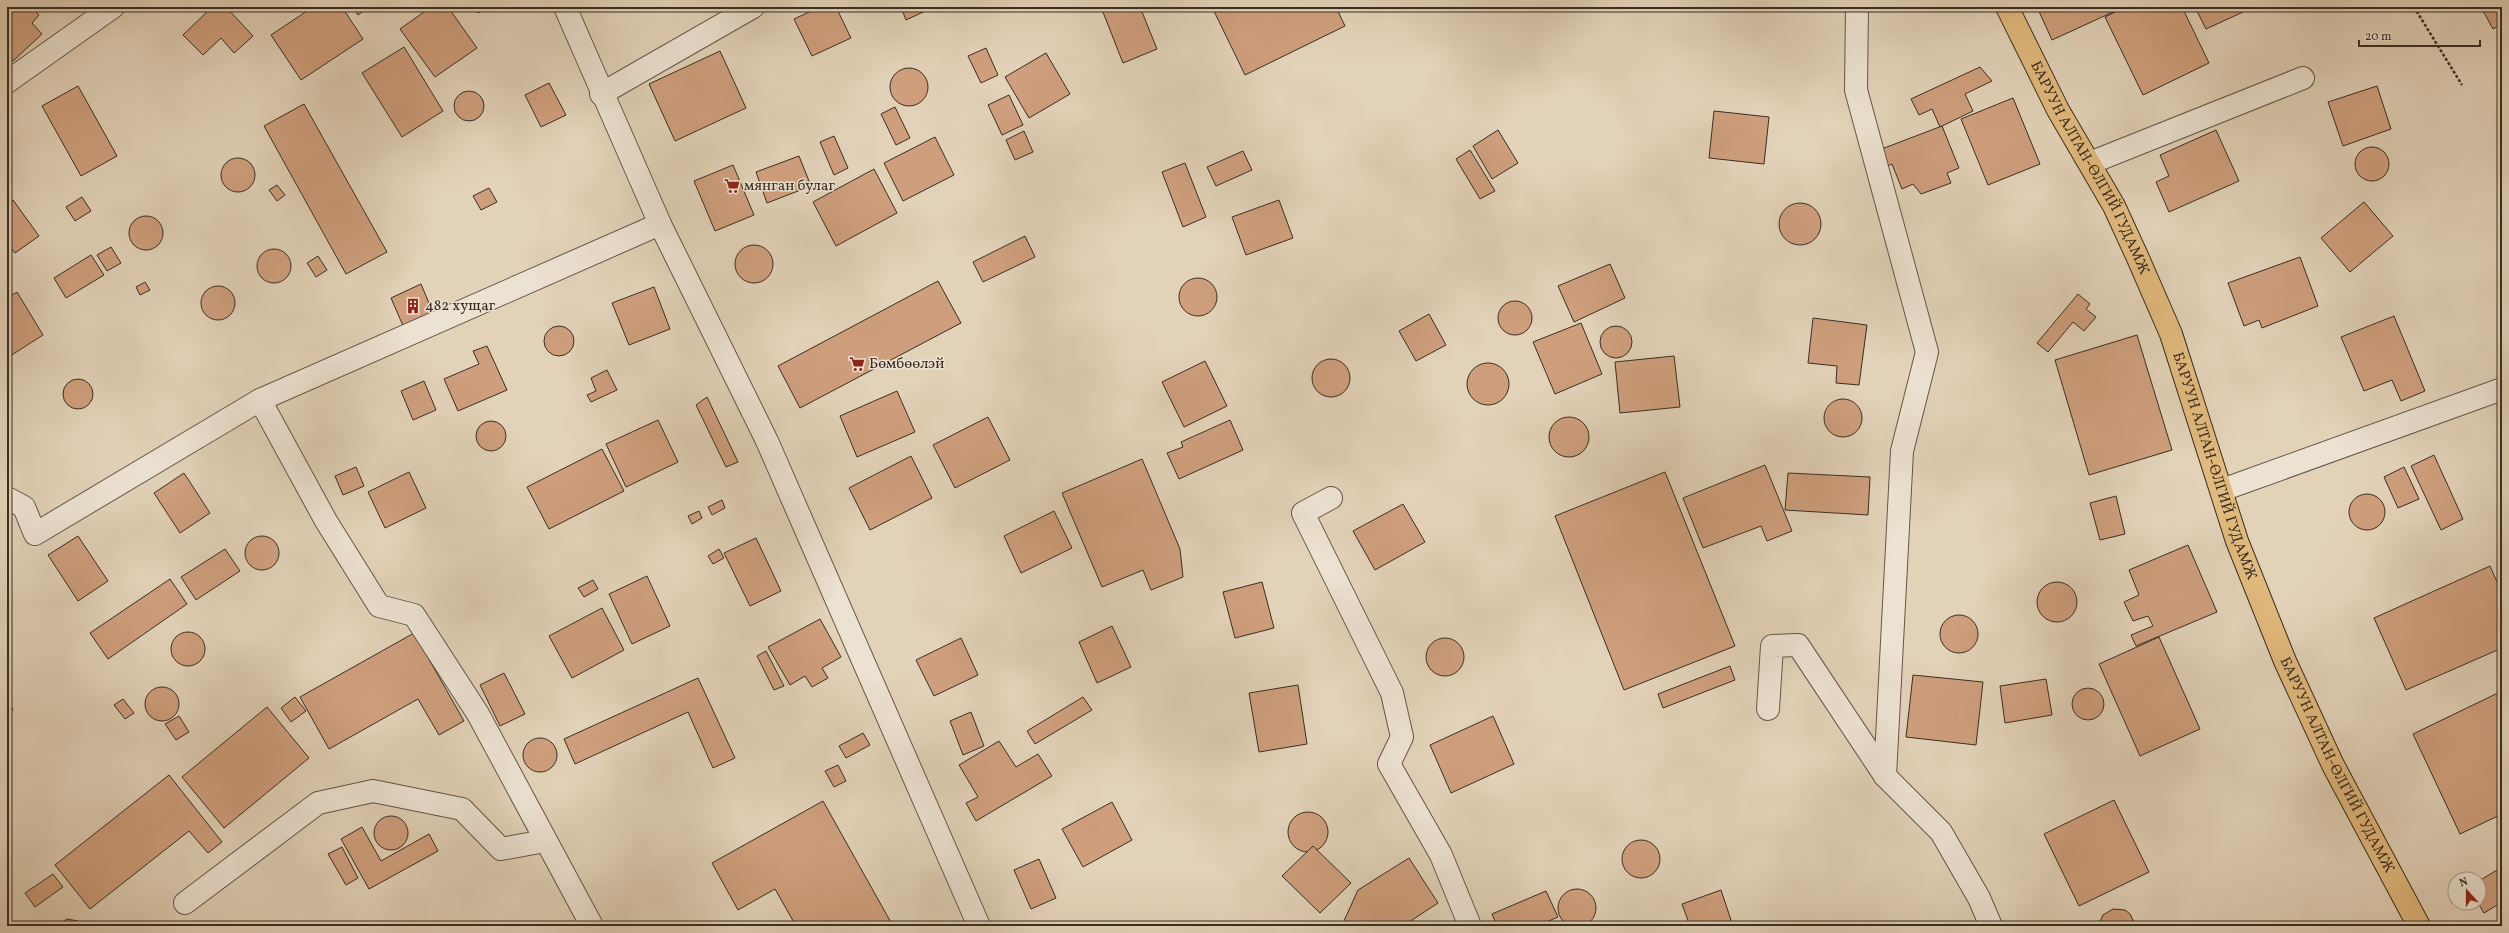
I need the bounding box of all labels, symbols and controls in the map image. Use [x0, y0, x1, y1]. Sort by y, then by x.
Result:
scale bar [2359, 22, 2480, 48]
text: 20 m [2365, 29, 2392, 45]
street label: БАРУУН АЛТАН-ӨЛГИЙ ГУДАМЖ [2025, 58, 2155, 278]
place label: мянган булаг [744, 176, 835, 197]
supermarket icon: мянган булаг [723, 177, 741, 195]
place label: 482 хущаг [425, 296, 496, 317]
building icon: 482 хущаг [404, 297, 422, 315]
street label: БАРУУН АЛТАН-ӨЛГИЙ ГУДАМЖ [2167, 349, 2262, 583]
place label: Бөмбөөлэй [869, 354, 944, 375]
supermarket icon: Бөмбөөлэй [848, 355, 866, 373]
street label: БАРУУН АЛТАН-ӨЛГИЙ ГУДАМЖ [2274, 654, 2400, 877]
north arrow [2447, 871, 2487, 911]
text: N [2458, 875, 2470, 891]

